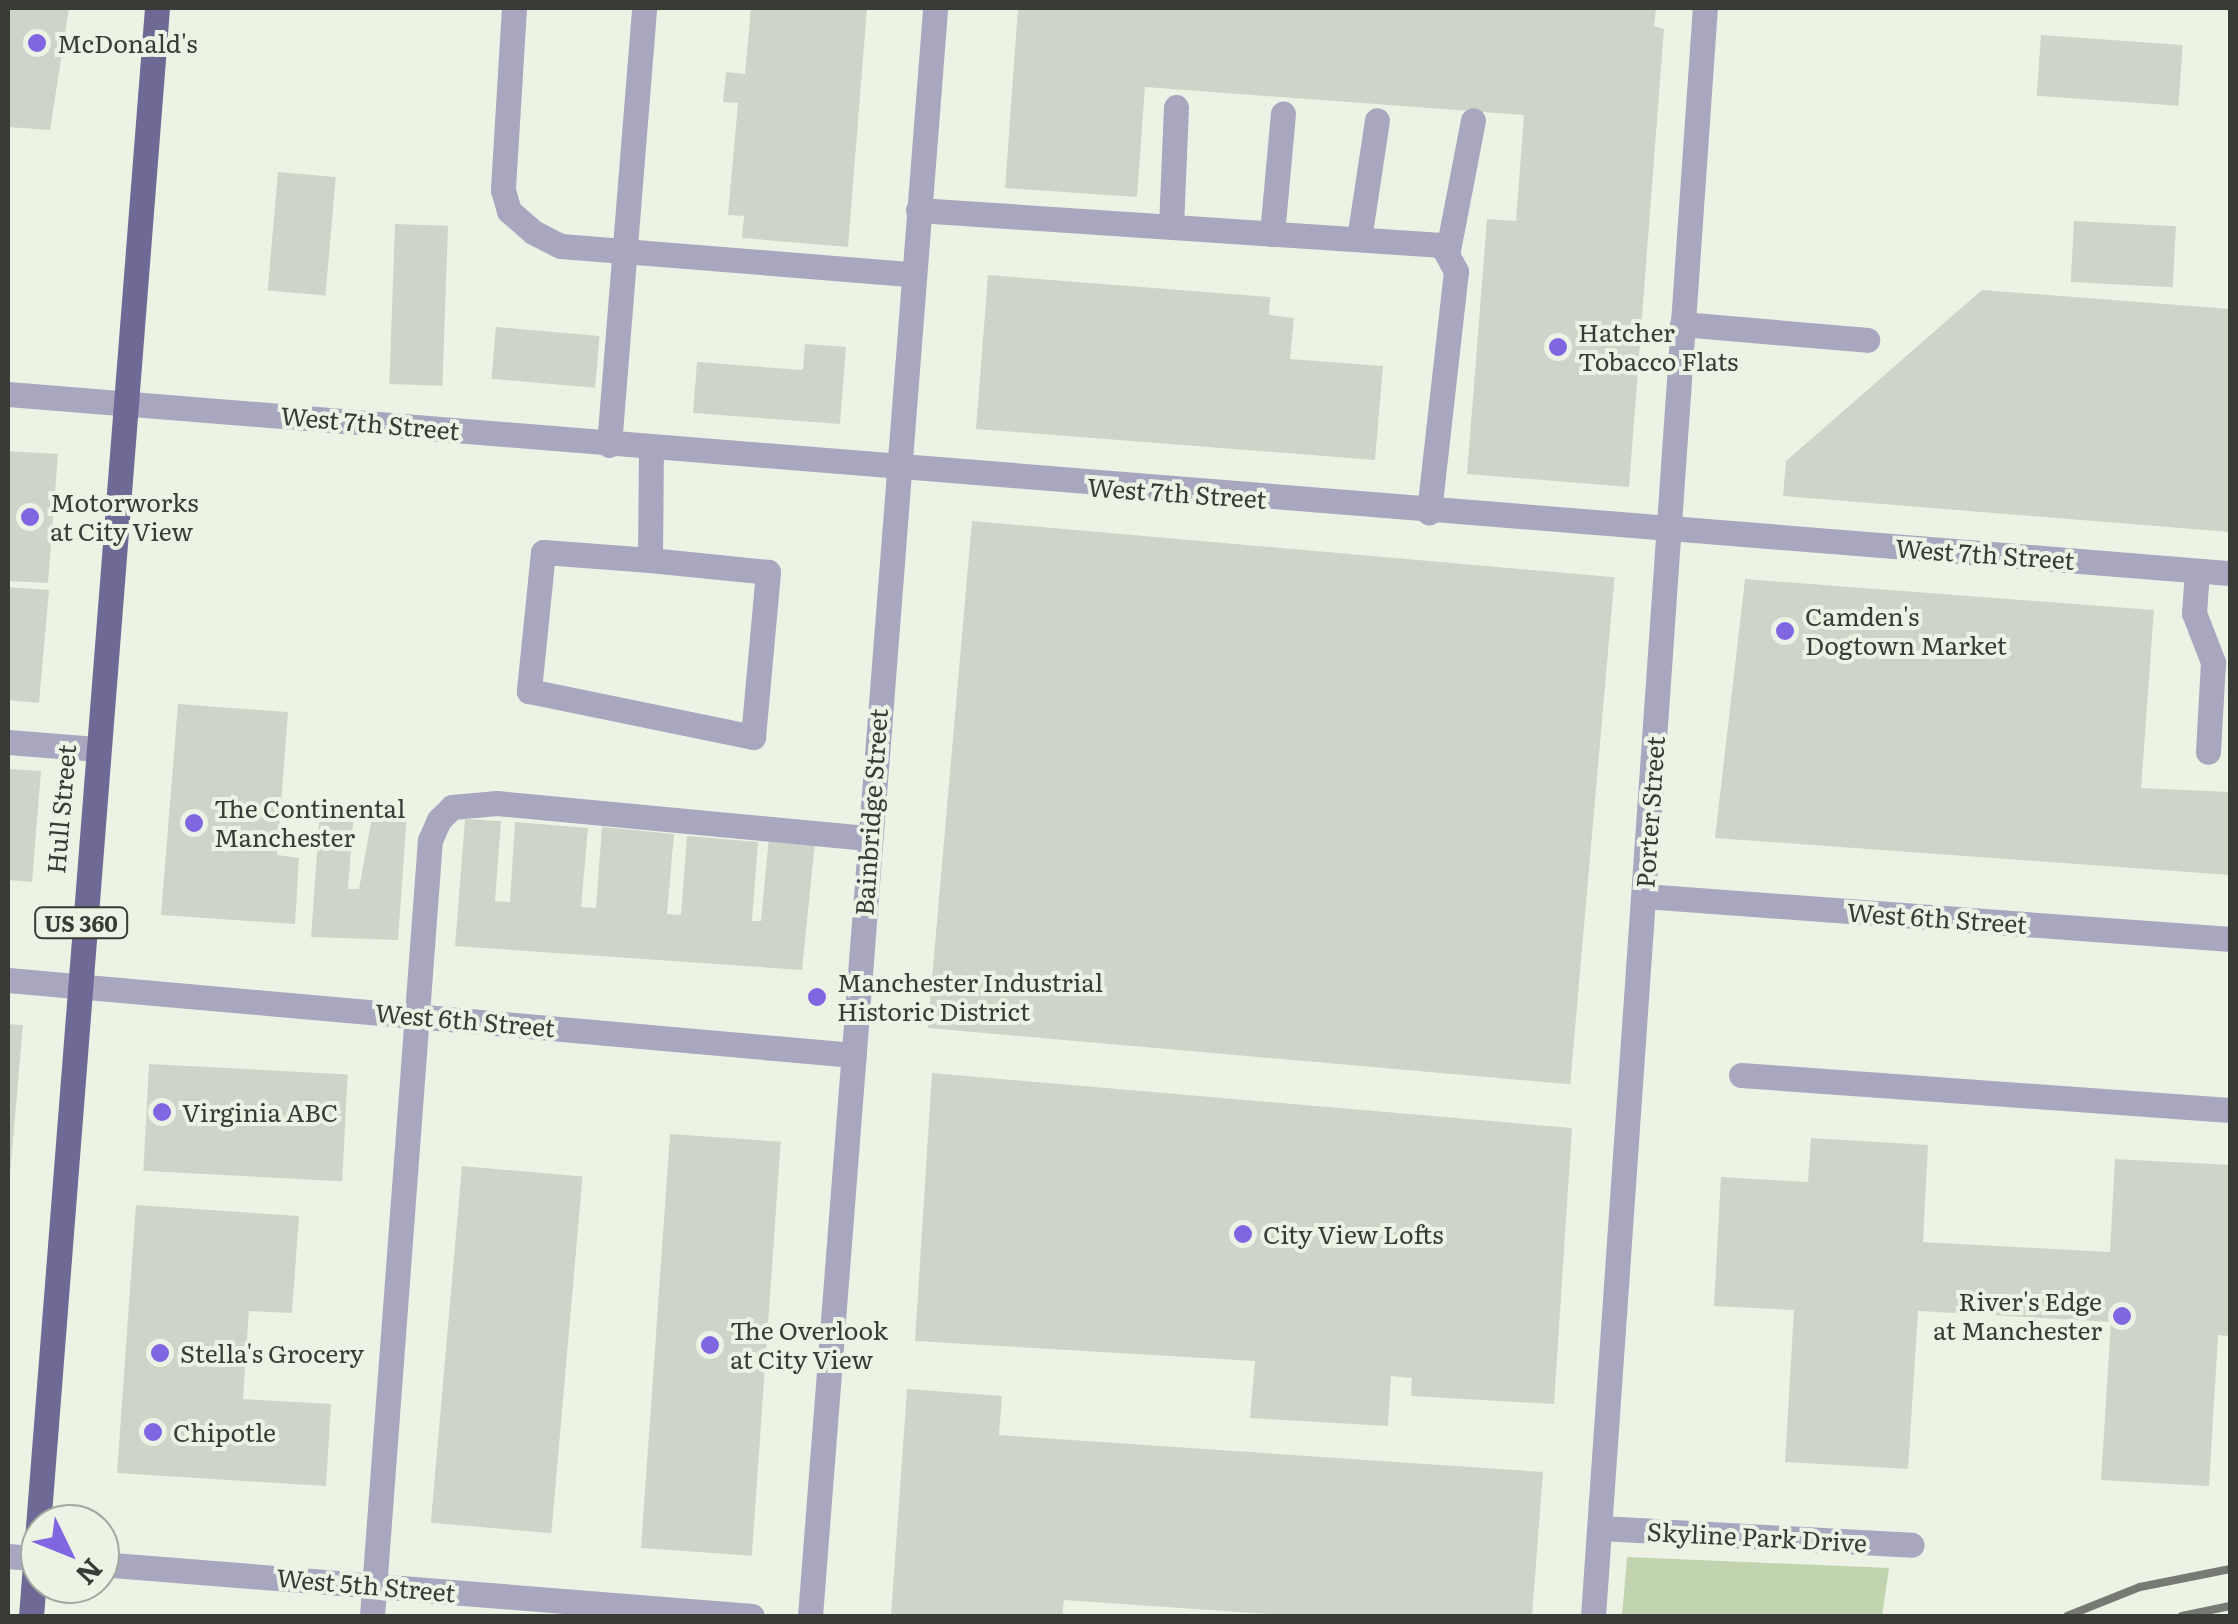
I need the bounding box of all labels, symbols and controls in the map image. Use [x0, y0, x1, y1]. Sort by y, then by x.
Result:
place label: McDonald's [57, 28, 197, 58]
marker: McDonald's [26, 32, 48, 54]
place label: Hatcher Tobacco Flats [1578, 318, 1738, 377]
marker: Hatcher Tobacco Flats [1547, 336, 1569, 358]
street label: West 7th Street [279, 400, 461, 446]
street label: West 7th Street [1086, 472, 1268, 514]
place label: Motorworks at City View [50, 488, 198, 547]
marker: Motorworks at City View [19, 506, 41, 528]
street label: West 7th Street [1894, 533, 2076, 575]
place label: Camden's Dogtown Market [1805, 602, 2007, 661]
marker: Camden's Dogtown Market [1774, 620, 1796, 642]
street label: Bainbridge Street [849, 707, 893, 917]
street label: Porter Street [1630, 735, 1670, 889]
street label: Hull Street [40, 743, 82, 875]
place label: The Continental Manchester [214, 794, 405, 853]
marker: The Continental Manchester [183, 812, 205, 834]
street label: West 6th Street [1846, 897, 2028, 939]
road number: US 360 [34, 906, 128, 940]
place label: Manchester Industrial Historic District [837, 968, 1103, 1027]
marker: Manchester Industrial Historic District [806, 986, 828, 1008]
street label: West 6th Street [374, 997, 556, 1043]
place label: Virginia ABC [182, 1097, 338, 1127]
marker: Virginia ABC [151, 1101, 173, 1123]
place label: City View Lofts [1263, 1219, 1443, 1249]
marker: City View Lofts [1232, 1223, 1254, 1245]
place label: River's Edge at Manchester [1933, 1287, 2102, 1346]
marker: River's Edge at Manchester [2111, 1305, 2133, 1327]
place label: The Overlook at City View [730, 1316, 888, 1375]
marker: The Overlook at City View [699, 1334, 721, 1356]
place label: Stella's Grocery [180, 1338, 364, 1368]
marker: Stella's Grocery [149, 1342, 171, 1364]
place label: Chipotle [173, 1417, 276, 1447]
marker: Chipotle [142, 1421, 164, 1443]
north arrow [20, 1504, 120, 1604]
street label: Skyline Park Drive [1646, 1516, 1868, 1558]
text: N [67, 1550, 114, 1596]
street label: West 5th Street [275, 1562, 457, 1608]

